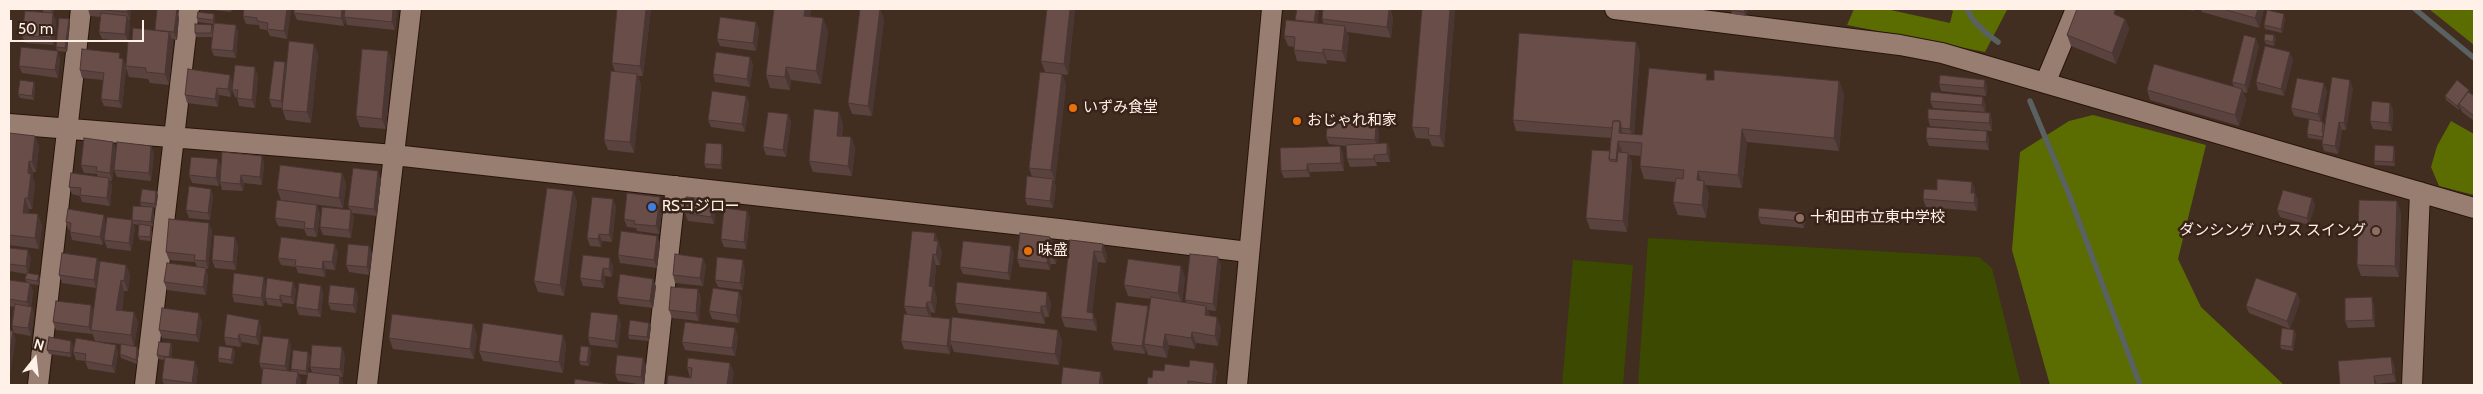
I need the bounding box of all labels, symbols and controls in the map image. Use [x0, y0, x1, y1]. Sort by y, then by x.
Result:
scale bar [12, 10, 146, 42]
text: 50 m [18, 20, 53, 38]
place label: いずみ食堂 [1083, 99, 1158, 117]
marker: いずみ食堂 [1067, 102, 1079, 114]
place label: おじゃれ和家 [1307, 112, 1397, 130]
marker: おじゃれ和家 [1291, 115, 1303, 127]
place label: RSコジロー [662, 198, 740, 216]
marker: RSコジロー [646, 201, 658, 213]
place label: 十和田市立東中学校 [1810, 209, 1945, 227]
marker: 十和田市立東中学校 [1794, 212, 1806, 224]
place label: ダンシング ハウス スイング [2179, 222, 2366, 240]
marker: ダンシング ハウス スイング [2370, 225, 2382, 237]
place label: 味盛 [1038, 242, 1068, 260]
marker: 味盛 [1022, 245, 1034, 257]
north arrow [10, 334, 60, 384]
text: N [32, 335, 46, 355]

